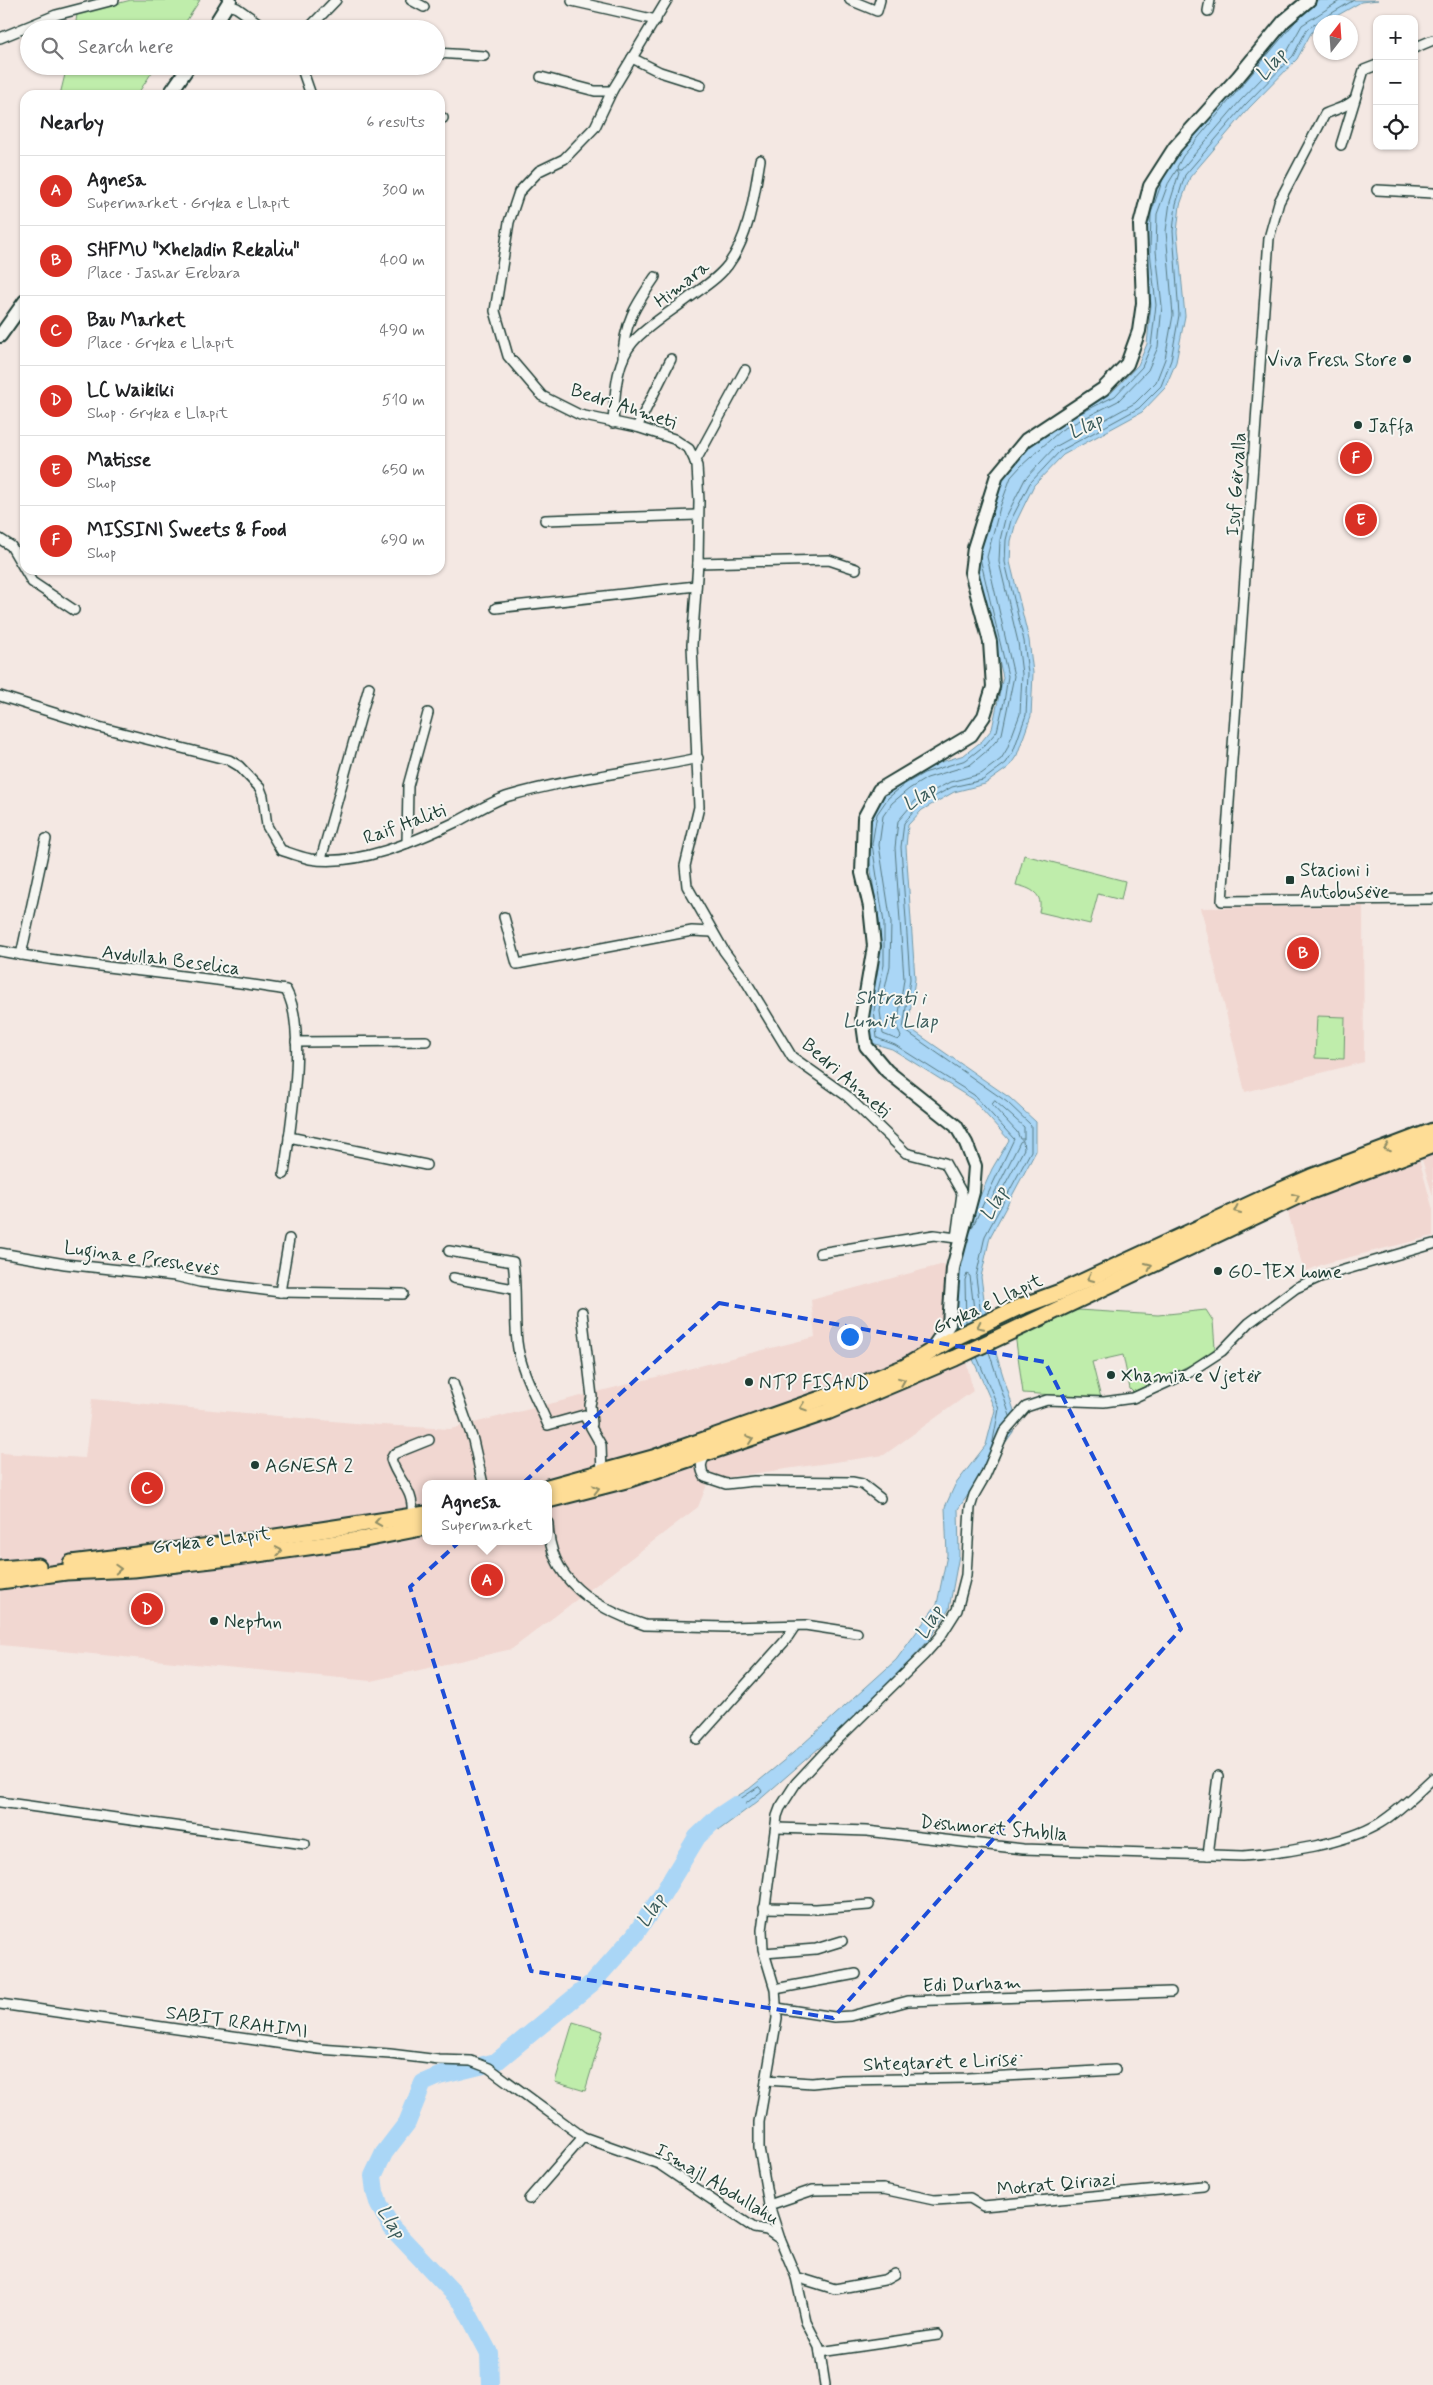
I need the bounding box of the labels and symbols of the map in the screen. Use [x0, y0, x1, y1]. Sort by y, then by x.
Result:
north arrow [1313, 15, 1358, 60]
water label: Llap [1249, 42, 1294, 87]
street label: Himara [649, 254, 715, 314]
place label: Viva Fresh Store [1267, 348, 1397, 373]
marker: Viva Fresh Store [1401, 353, 1413, 365]
street label: Bedri Ahmeti [567, 378, 680, 435]
water label: Llap [1064, 406, 1108, 446]
place label: Jaffa [1368, 414, 1414, 439]
marker: Jaffa [1352, 419, 1364, 431]
street label: Isuf Gërvalla [1220, 431, 1253, 537]
pin: F [1340, 439, 1372, 477]
pin: E [1345, 501, 1377, 539]
water label: Llap [898, 776, 943, 818]
street label: Raif Haliti [360, 798, 449, 851]
place label: Stacioni i Autobusëve [1300, 858, 1389, 905]
marker: Stacioni i Autobusëve [1284, 874, 1296, 886]
pin: B [1287, 934, 1319, 972]
street label: Avdullah Beselica [100, 940, 241, 981]
water label: Shtrati i Lumit Llap [843, 985, 939, 1035]
street label: Bedri Ahmeti [796, 1033, 896, 1124]
one-way arrow [1384, 1142, 1392, 1152]
water label: Llap [974, 1181, 1015, 1226]
one-way arrow [1291, 1193, 1300, 1204]
one-way arrow [1233, 1203, 1242, 1214]
street label: Lugina e Preshevës [62, 1235, 222, 1285]
place label: GO-TEX home [1228, 1260, 1342, 1285]
one-way arrow [1144, 1262, 1153, 1272]
marker: GO-TEX home [1212, 1265, 1224, 1277]
street label: Gryka e Llapit [929, 1268, 1047, 1341]
one-way arrow [1086, 1272, 1095, 1282]
one-way arrow [976, 1319, 985, 1330]
your location [837, 1324, 863, 1350]
place label: Xhamia e Vjetër [1121, 1364, 1262, 1390]
marker: Xhamia e Vjetër [1105, 1369, 1117, 1381]
place label: NTP FISAND [759, 1371, 869, 1396]
marker: NTP FISAND [743, 1376, 755, 1388]
one-way arrow [897, 1377, 906, 1387]
one-way arrow [799, 1401, 807, 1411]
one-way arrow [746, 1435, 754, 1445]
place label: AGNESA 2 [265, 1454, 353, 1479]
marker: AGNESA 2 [249, 1459, 261, 1471]
pin: C [131, 1469, 163, 1507]
one-way arrow [591, 1484, 600, 1495]
one-way arrow [373, 1516, 381, 1527]
street label: Gryka e Llapit [151, 1521, 271, 1560]
one-way arrow [275, 1546, 284, 1556]
pin: A [471, 1561, 503, 1599]
one-way arrow [114, 1564, 122, 1575]
pin: D [131, 1590, 163, 1628]
water label: Llap [909, 1600, 950, 1645]
place label: Neptun [224, 1610, 282, 1635]
marker: Neptun [208, 1615, 220, 1627]
street label: Dëshmorët Stublla [919, 1810, 1069, 1847]
water label: Llap [630, 1888, 673, 1933]
street label: Edi Durham [922, 1970, 1022, 1999]
street label: SABIT RRAHIMI [164, 2000, 309, 2045]
street label: Shtegtarët e Lirisë [863, 2047, 1024, 2079]
street label: Ismajl Abdullahu [650, 2137, 784, 2232]
street label: Motrat Qiriazi [996, 2167, 1117, 2202]
water label: Llap [370, 2200, 412, 2245]

